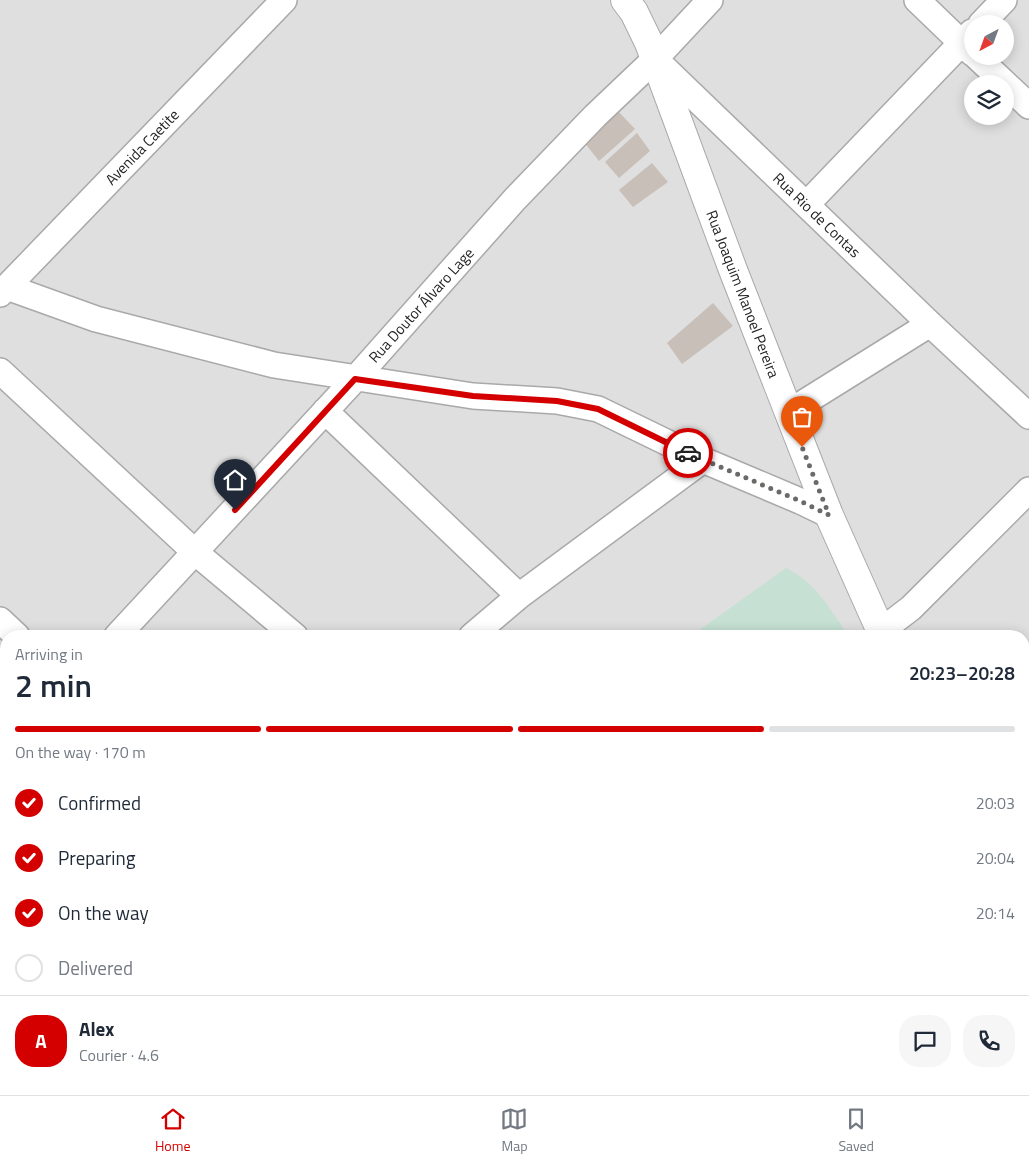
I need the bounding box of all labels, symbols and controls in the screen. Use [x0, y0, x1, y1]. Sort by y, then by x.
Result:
north arrow [964, 15, 1014, 65]
map controls [964, 15, 1014, 125]
button: layers [964, 75, 1014, 125]
street label: Avenida Caetite [100, 104, 184, 190]
street label: Rua Rio de Contas [768, 167, 866, 263]
street label: Rua Joaquim Manoel Pereira [700, 207, 786, 382]
street label: Rua Doutor Álvaro Lage [363, 242, 479, 368]
pin [781, 396, 823, 447]
icon: bag [788, 403, 816, 431]
courier [663, 428, 713, 478]
icon: car [674, 439, 702, 467]
pin [214, 459, 256, 510]
icon: home [221, 466, 249, 494]
text: Arriving in [15, 642, 83, 666]
text: 20:23–20:28 [909, 658, 1015, 687]
text: 2 min [15, 661, 92, 709]
text: On the way · 170 m [15, 740, 146, 764]
text: Confirmed [58, 788, 141, 817]
icon: check [15, 789, 43, 817]
text: 20:03 [976, 791, 1015, 815]
text: Preparing [58, 843, 135, 872]
icon: check [15, 844, 43, 872]
text: 20:04 [976, 846, 1015, 870]
text: On the way [58, 898, 149, 927]
icon: check [15, 899, 43, 927]
text: 20:14 [976, 901, 1015, 925]
text: Delivered [58, 953, 133, 982]
text: Alex [79, 1014, 114, 1043]
button: chat [899, 1015, 951, 1067]
button: phone [963, 1015, 1015, 1067]
text: A [35, 1026, 47, 1055]
text: Courier · 4.6 [79, 1043, 159, 1067]
tab: Home [155, 1105, 191, 1156]
tab: Map [500, 1105, 528, 1156]
tab: Saved [838, 1105, 874, 1156]

